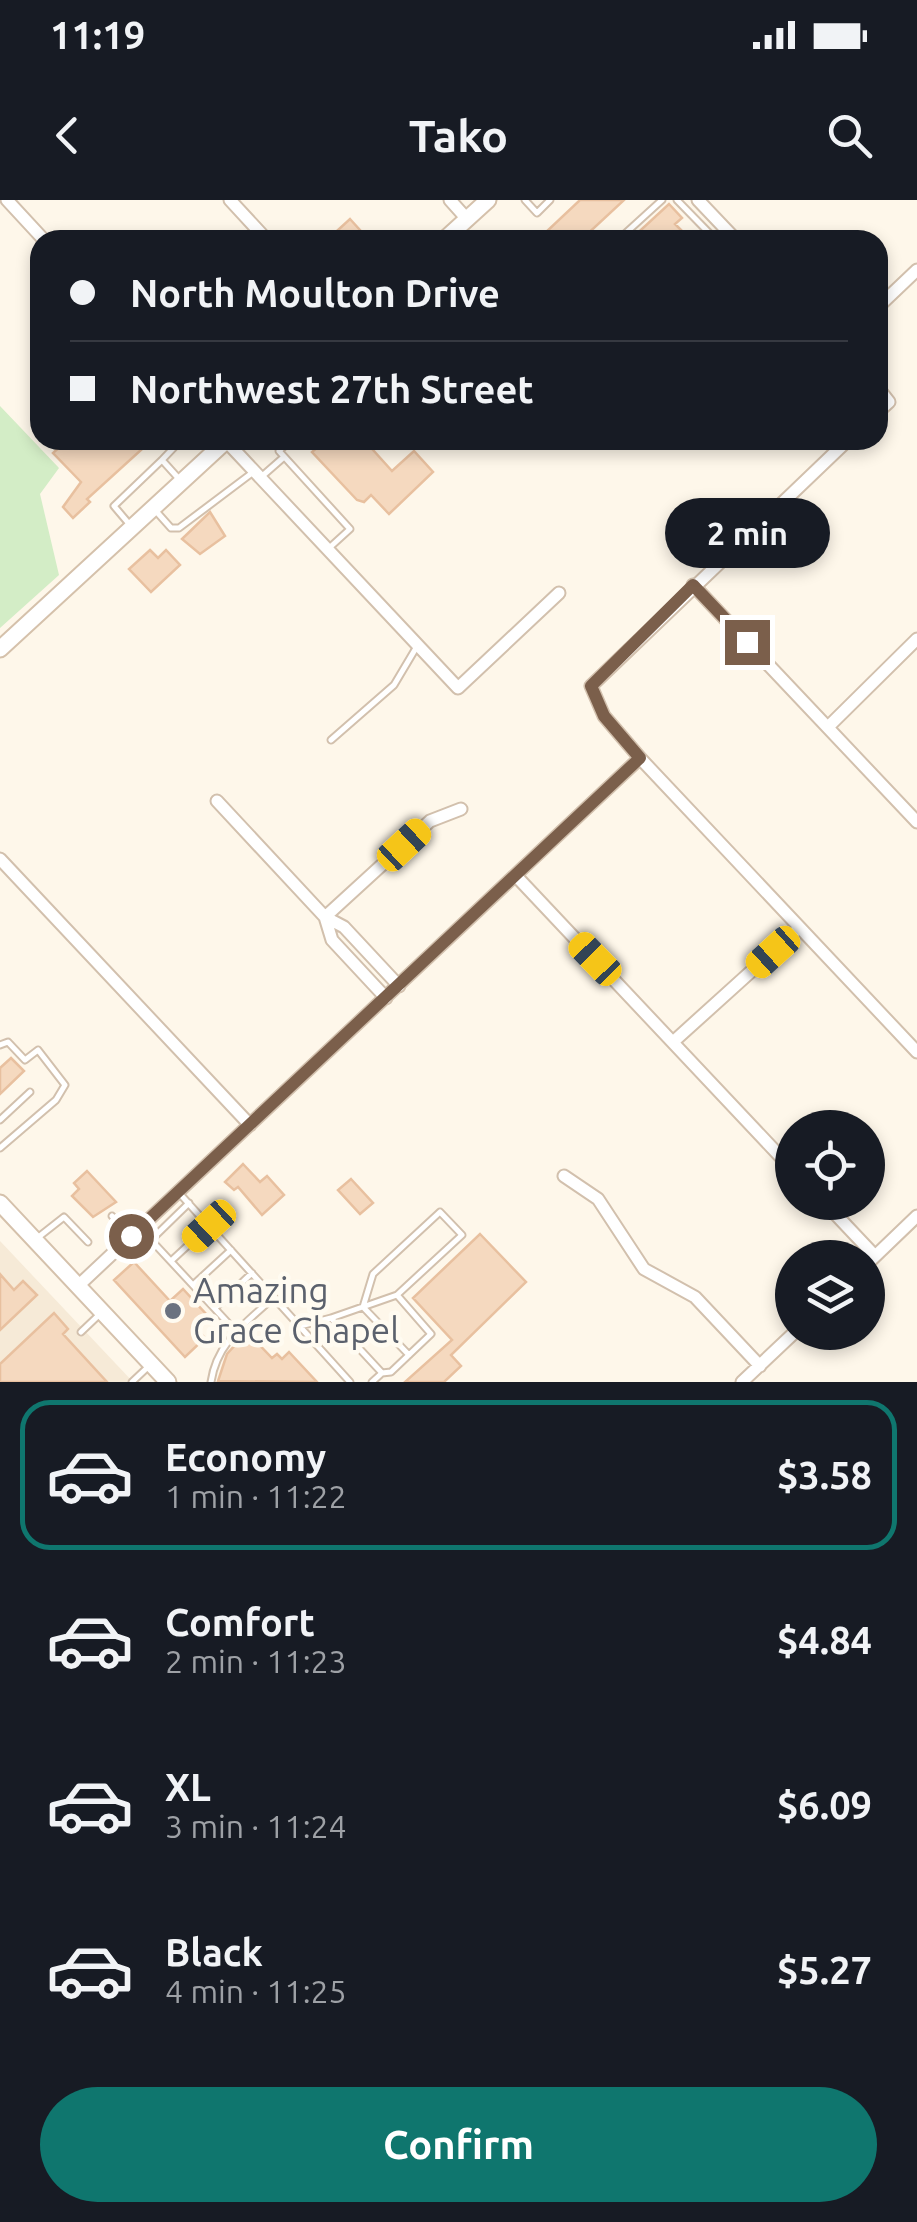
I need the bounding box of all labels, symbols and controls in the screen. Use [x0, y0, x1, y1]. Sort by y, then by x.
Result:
text: 11:19 [50, 14, 145, 56]
icon: back [40, 108, 95, 163]
icon: search [822, 108, 877, 163]
text: Tako [409, 110, 508, 161]
text: North Moulton Drive [130, 272, 500, 314]
text: Northwest 27th Street [130, 368, 534, 410]
callout: 2 min [664, 497, 830, 567]
text: 2 min [707, 515, 788, 551]
route end [725, 620, 770, 665]
car [372, 814, 436, 876]
car [741, 921, 805, 983]
car [563, 927, 627, 991]
map controls [775, 1110, 885, 1350]
button: locate [775, 1110, 885, 1220]
car [177, 1195, 241, 1257]
route start [109, 1214, 154, 1259]
button: layers [775, 1240, 885, 1350]
place label: Amazing Grace Chapel [193, 1270, 399, 1350]
marker: Amazing Grace Chapel [162, 1300, 184, 1322]
icon: car [45, 1430, 135, 1520]
text: Economy [165, 1436, 326, 1478]
text: $3.58 [777, 1454, 872, 1496]
text: 1 min · 11:22 [165, 1478, 347, 1514]
icon: car [45, 1595, 135, 1685]
text: Comfort [165, 1601, 315, 1643]
text: $4.84 [777, 1619, 872, 1661]
text: 2 min · 11:23 [165, 1643, 347, 1679]
icon: car [45, 1760, 135, 1850]
text: XL [165, 1766, 211, 1808]
text: $6.09 [777, 1784, 872, 1826]
text: 3 min · 11:24 [165, 1808, 347, 1844]
icon: car [45, 1925, 135, 2015]
text: Black [165, 1931, 263, 1973]
text: $5.27 [777, 1949, 872, 1991]
text: 4 min · 11:25 [165, 1973, 347, 2009]
button: Confirm [40, 2087, 877, 2202]

